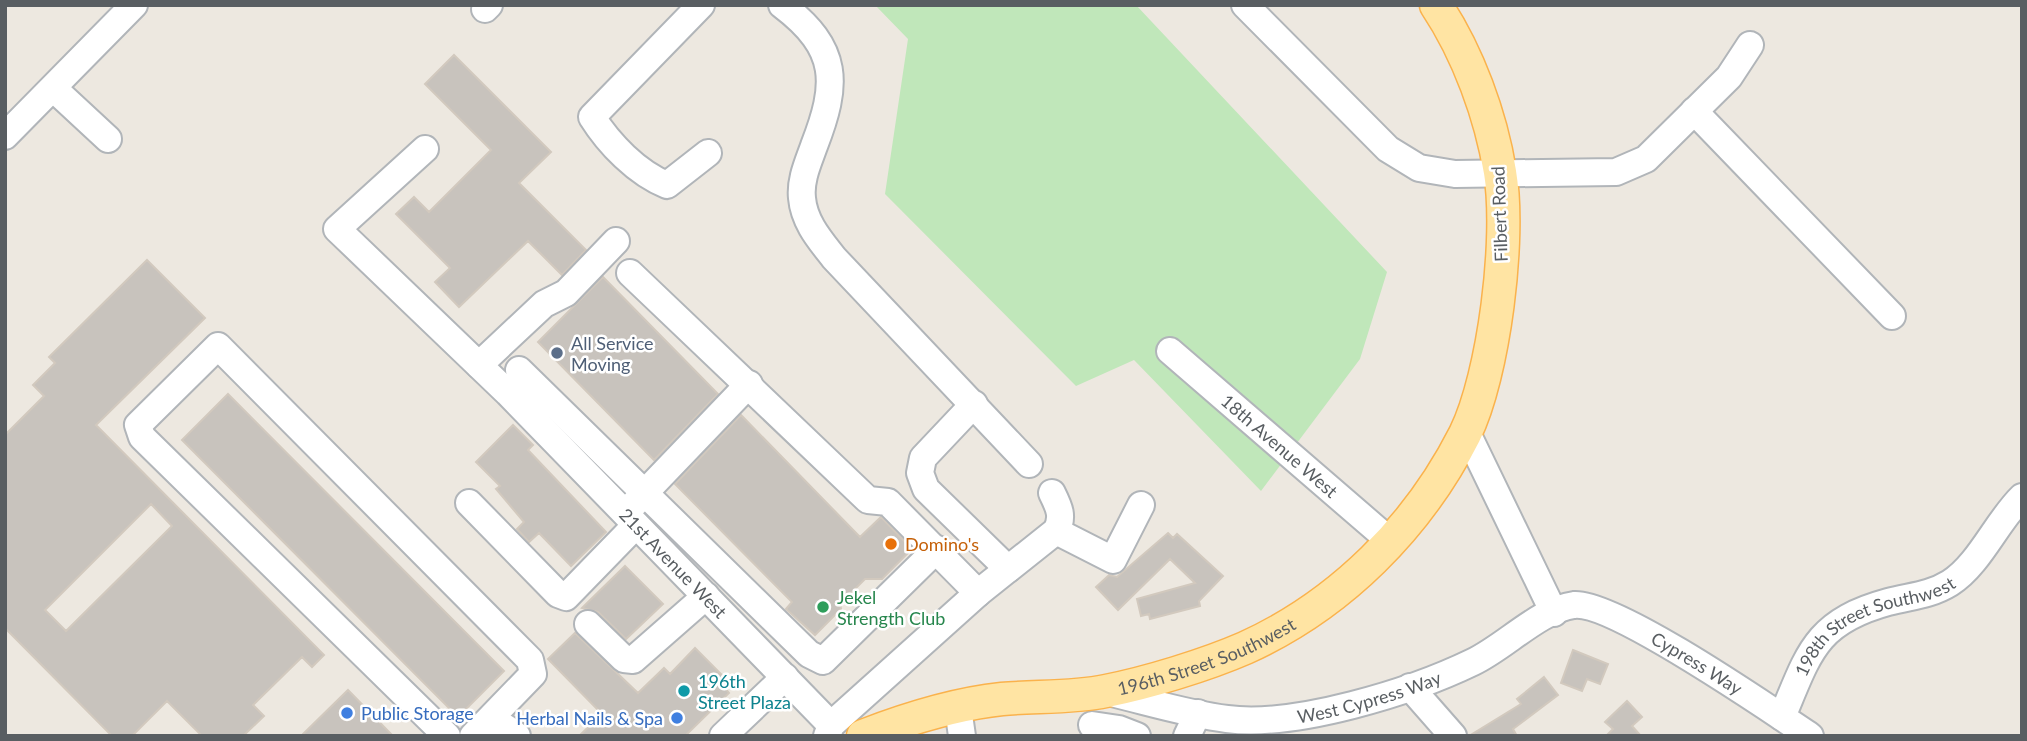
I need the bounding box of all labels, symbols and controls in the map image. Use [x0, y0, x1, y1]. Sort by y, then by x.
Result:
street label: Filbert Road [1486, 166, 1512, 262]
place label: All Service Moving [571, 332, 654, 375]
marker: All Service Moving [549, 345, 565, 361]
street label: 18th Avenue West [1217, 389, 1343, 502]
street label: 21st Avenue West [615, 503, 732, 623]
place label: Domino's [905, 533, 979, 555]
marker: Domino's [883, 536, 899, 552]
street label: 198th Street Southwest [1790, 571, 1960, 679]
place label: Jekel Strength Club [837, 586, 945, 629]
marker: Jekel Strength Club [815, 599, 831, 615]
street label: 196th Street Southwest [1115, 612, 1300, 699]
street label: Cypress Way [1648, 627, 1747, 700]
street label: West Cypress Way [1295, 666, 1445, 727]
place label: 196th Street Plaza [698, 670, 791, 713]
marker: 196th Street Plaza [676, 683, 692, 699]
place label: Public Storage [361, 702, 474, 724]
marker: Public Storage [339, 705, 355, 721]
place label: Herbal Nails & Spa [516, 707, 663, 729]
marker: Herbal Nails & Spa [669, 710, 685, 726]

